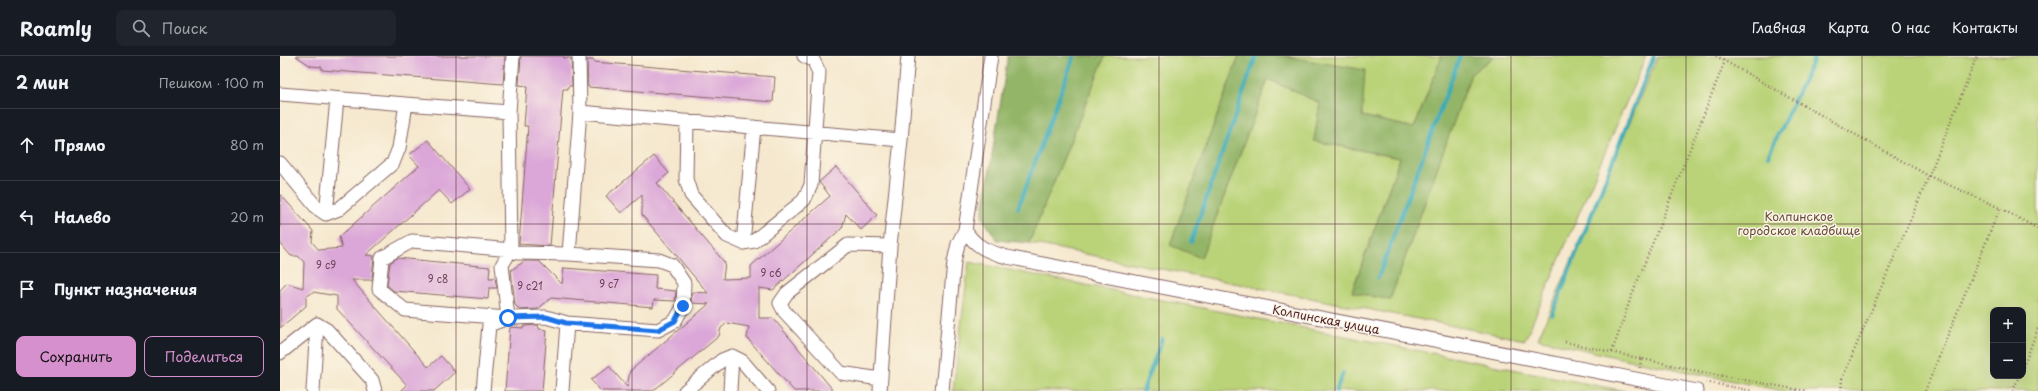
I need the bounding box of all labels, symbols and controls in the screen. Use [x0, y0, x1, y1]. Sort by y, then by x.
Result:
search box [116, 10, 396, 46]
text: Roamly [20, 14, 92, 42]
text: Поиск [162, 16, 207, 39]
icon: search [130, 17, 152, 39]
text: Главная [1752, 17, 1806, 38]
text: Карта [1828, 17, 1869, 38]
text: О нас [1891, 17, 1930, 38]
text: Контакты [1952, 17, 2018, 38]
text: 2 мин [16, 69, 69, 95]
text: Пешком · 100 m [159, 73, 264, 92]
text: Прямо [54, 133, 105, 156]
icon: ahead [16, 134, 38, 156]
text: 80 m [230, 135, 264, 154]
text: Налево [54, 205, 111, 228]
icon: left [16, 206, 38, 228]
text: 20 m [230, 207, 264, 226]
park label: Колпинское городское кладбище [1738, 207, 1861, 239]
house number: 9 с9 [316, 257, 336, 272]
house number: 9 с6 [760, 265, 782, 280]
house number: 9 с8 [428, 271, 448, 286]
house number: 9 с7 [599, 276, 619, 291]
text: Пункт назначения [54, 277, 197, 300]
icon: arrive [16, 278, 38, 300]
house number: 9 с21 [517, 278, 543, 293]
route end [674, 297, 692, 315]
street label: Колпинская улица [1271, 300, 1382, 338]
map controls [1990, 307, 2026, 379]
button: + [1990, 307, 2026, 343]
route start [499, 309, 517, 327]
button: Сохранить [16, 336, 136, 377]
button: Поделиться [144, 336, 264, 377]
button: − [1990, 343, 2026, 379]

